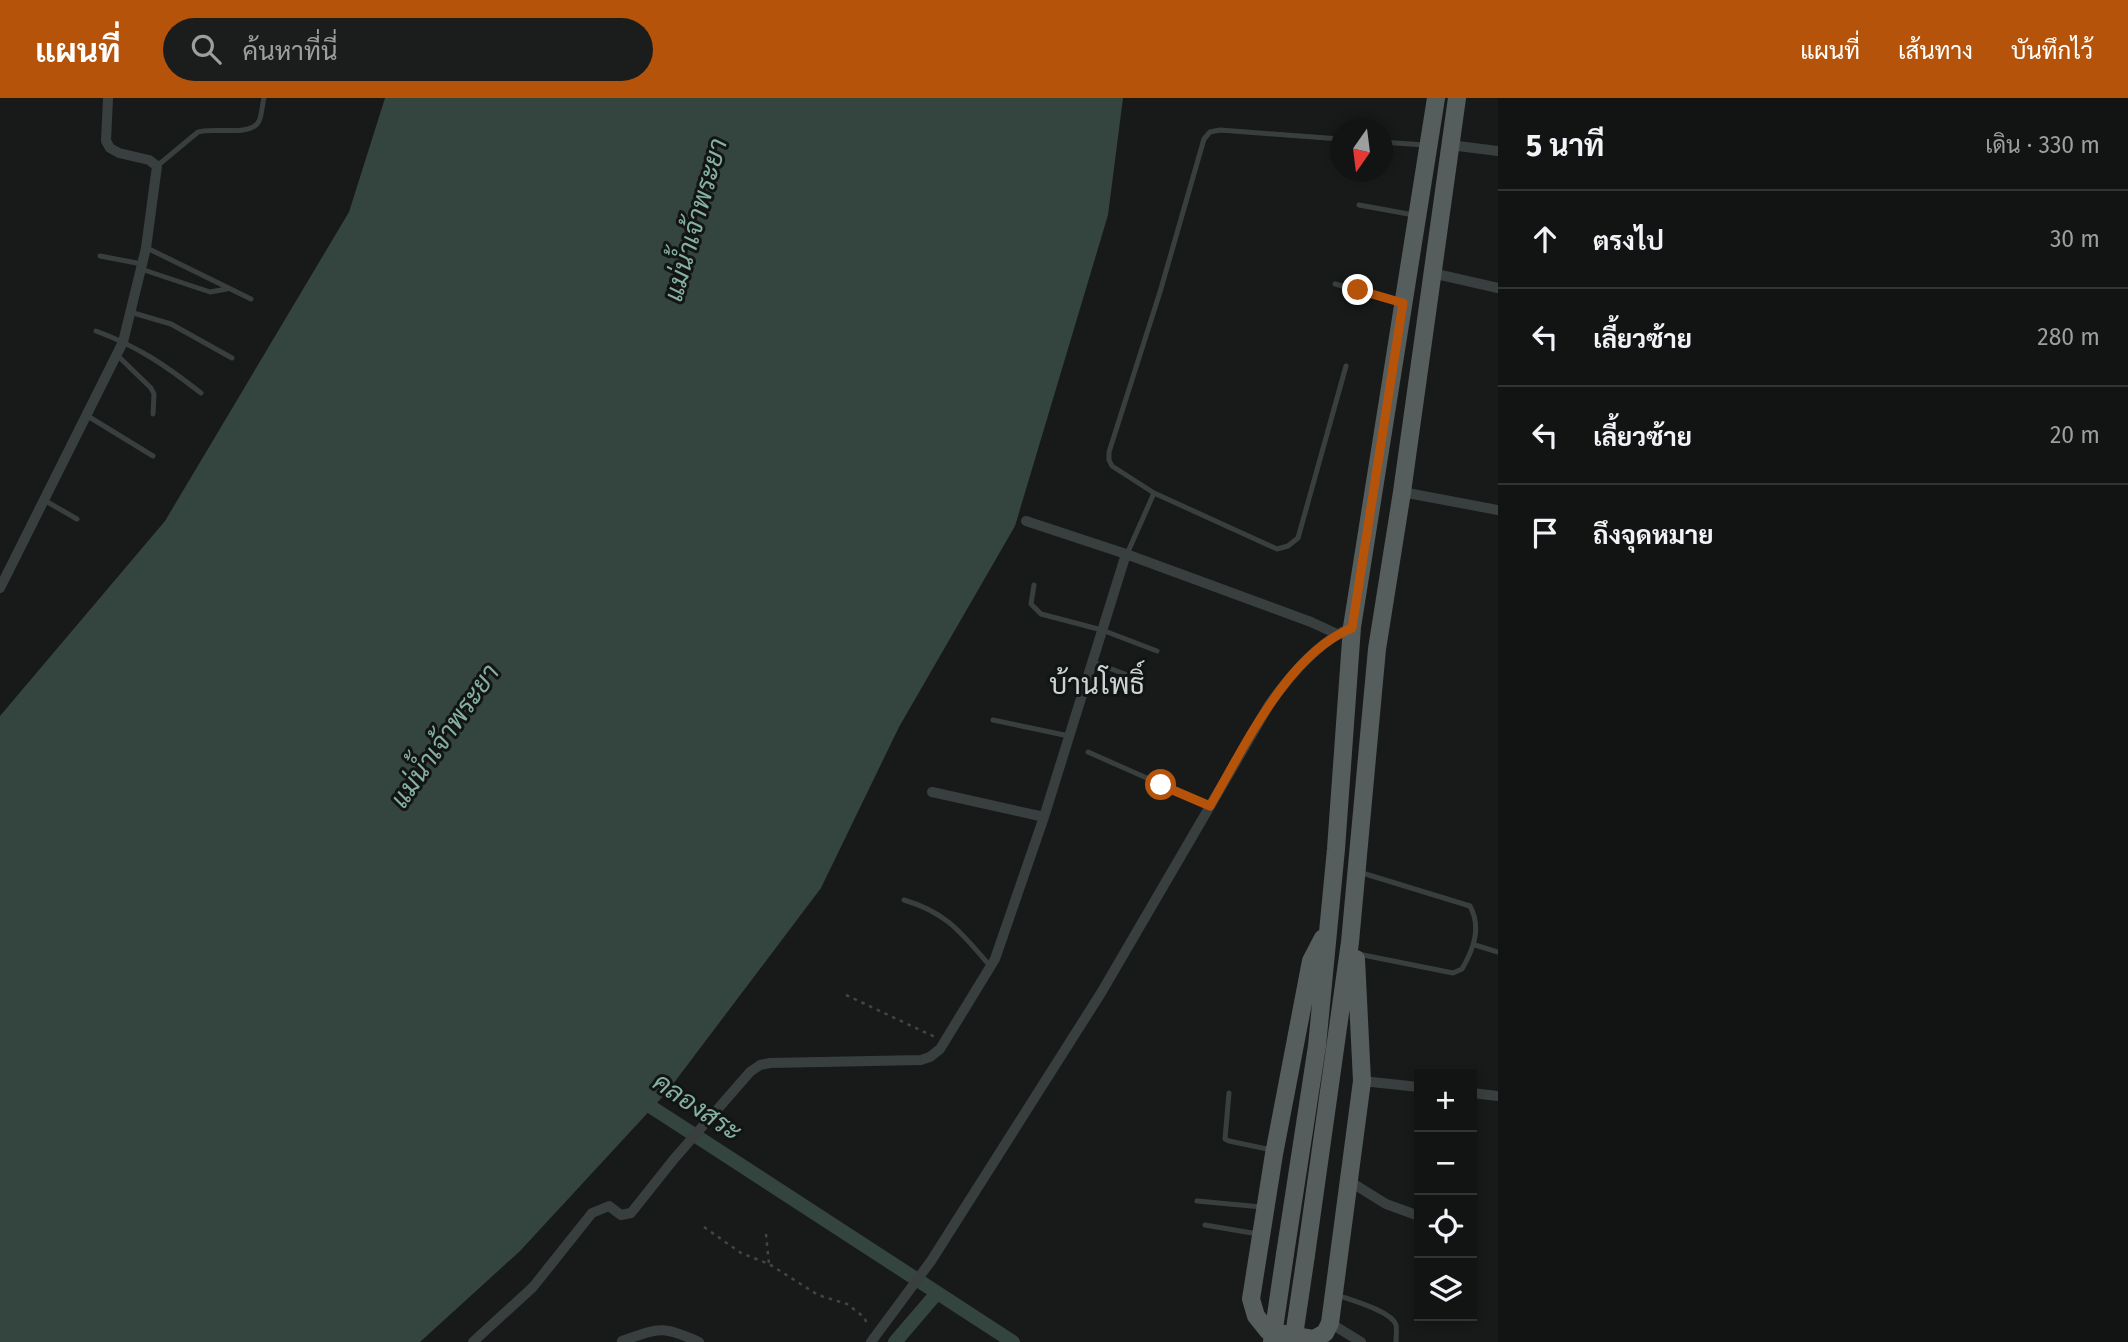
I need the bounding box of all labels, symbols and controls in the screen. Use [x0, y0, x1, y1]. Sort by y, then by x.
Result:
search box [163, 18, 653, 81]
icon: search [187, 30, 225, 68]
text: แผนที่ [35, 31, 121, 71]
text: ค้นหาที่นี่ [243, 36, 338, 67]
text: แผนที่ [1800, 37, 1860, 65]
text: เส้นทาง [1898, 37, 1973, 65]
text: บันทึกไว้ [2011, 37, 2093, 65]
north arrow [1330, 119, 1393, 182]
text: 5 นาที [1526, 128, 1604, 164]
text: เดิน · 330 m [1985, 131, 2100, 159]
water label: แม่น้ำเจ้าพระยา [652, 133, 734, 305]
icon: ahead [1526, 220, 1564, 258]
text: 30 m [2050, 225, 2100, 253]
text: ตรงไป [1593, 226, 1664, 257]
route end [1342, 274, 1373, 305]
icon: left [1526, 318, 1564, 356]
text: 280 m [2037, 323, 2100, 351]
text: เลี้ยวซ้าย [1593, 324, 1692, 355]
icon: left [1526, 416, 1564, 454]
text: 20 m [2050, 421, 2100, 449]
text: เลี้ยวซ้าย [1593, 422, 1692, 453]
icon: arrive [1526, 514, 1564, 552]
text: ถึงจุดหมาย [1593, 520, 1714, 551]
water label: แม่น้ำเจ้าพระยา [379, 655, 506, 814]
district label: บ้านโพธิ์ [1049, 660, 1145, 701]
route start [1145, 769, 1176, 800]
water label: คลองสระ [647, 1066, 747, 1148]
map controls [1414, 1069, 1477, 1321]
button: + [1414, 1069, 1477, 1132]
button: − [1414, 1132, 1477, 1195]
button: locate [1414, 1195, 1477, 1258]
button: layers [1414, 1258, 1477, 1321]

